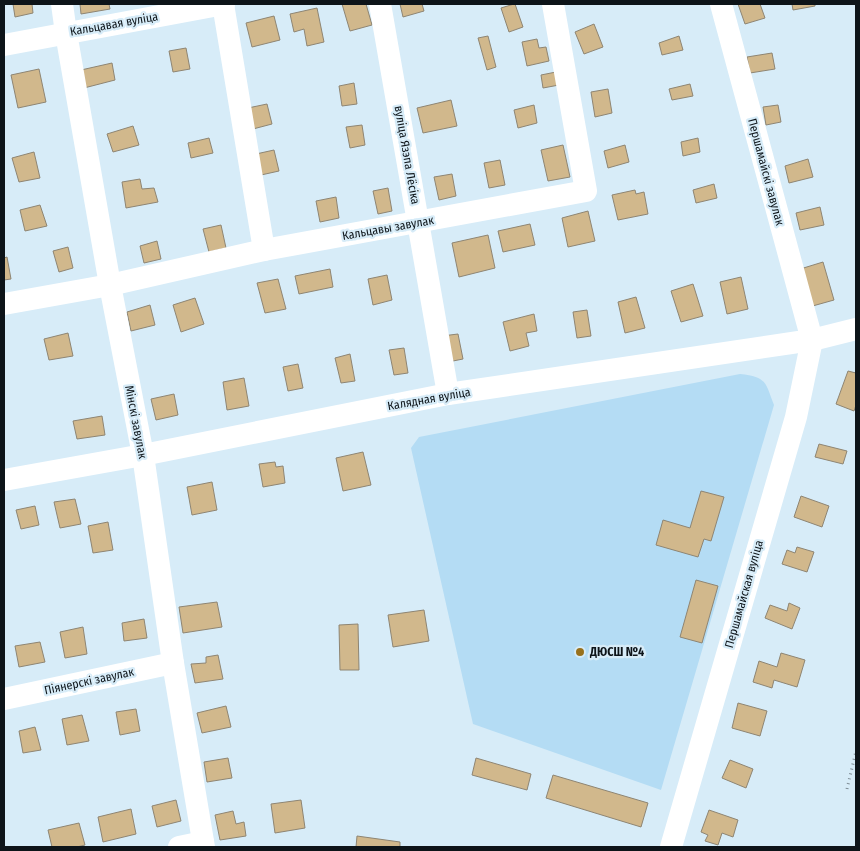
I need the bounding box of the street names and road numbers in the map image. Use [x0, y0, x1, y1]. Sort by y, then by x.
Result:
street label: Кальцавая вуліца [69, 9, 159, 39]
street label: вуліца Язэпа Лёсіка [391, 105, 423, 205]
street label: Першамайскі завулак [745, 117, 787, 227]
street label: Кальцавы завулак [341, 213, 435, 243]
street label: Мінскі завулак [122, 384, 150, 460]
street label: Калядная вуліца [386, 385, 472, 413]
street label: Першамайская вуліца [722, 538, 766, 649]
street label: Піянерскі завулак [43, 665, 136, 697]

